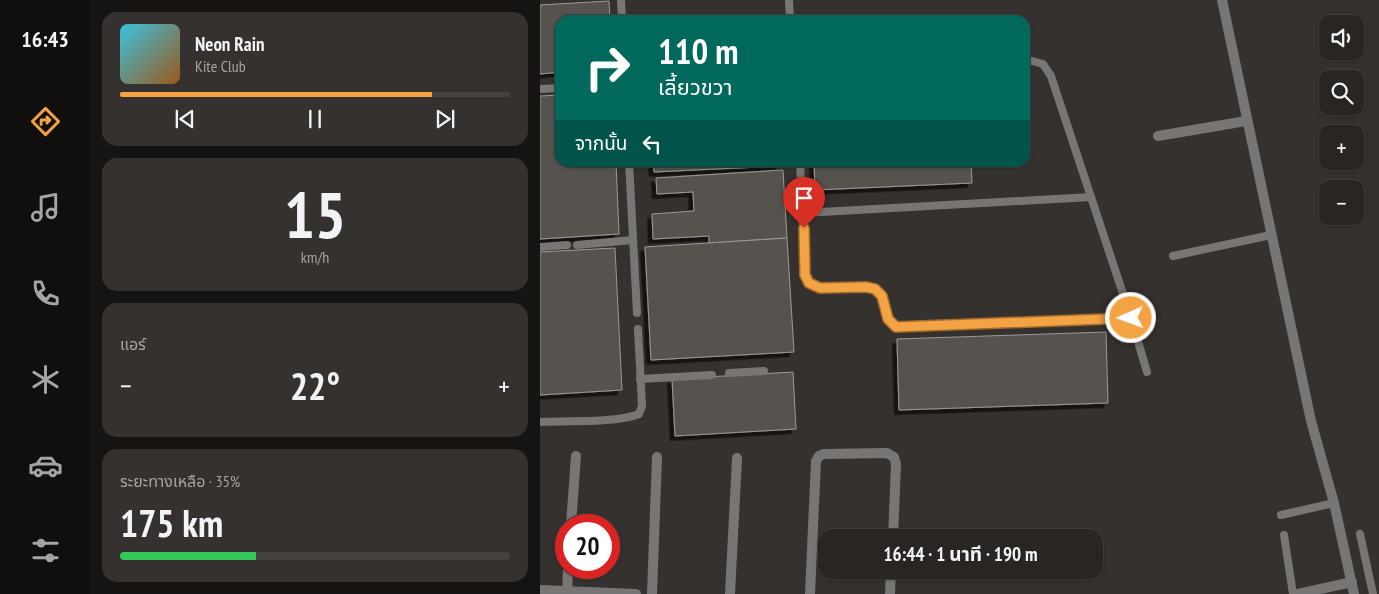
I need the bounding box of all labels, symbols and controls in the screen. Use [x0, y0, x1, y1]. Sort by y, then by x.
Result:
map controls [1319, 15, 1364, 225]
button: sound [1319, 15, 1364, 60]
text: 16:43 [21, 25, 69, 53]
text: 110 m [658, 28, 739, 74]
text: Neon Rain [195, 32, 264, 56]
icon: right [575, 35, 640, 100]
text: Kite Club [195, 56, 246, 76]
button: search [1319, 70, 1364, 115]
text: เลี้ยวขวา [658, 73, 733, 101]
icon: directions [28, 104, 63, 139]
icon: previous [171, 105, 199, 133]
icon: pause [301, 105, 329, 133]
icon: next [431, 105, 459, 133]
button: + [1319, 125, 1364, 170]
icon: left [638, 130, 666, 158]
text: จากนั้น [575, 131, 628, 155]
text: 15 [284, 172, 346, 256]
pin [783, 177, 825, 228]
button: − [1319, 180, 1364, 225]
icon: arrive [790, 184, 818, 212]
icon: music [28, 190, 63, 225]
text: km/h [301, 247, 329, 267]
icon: phone [28, 276, 63, 311]
position arrow [1104, 291, 1156, 343]
text: แอร์ [120, 334, 146, 354]
text: 22° [290, 361, 340, 410]
icon: climate [28, 362, 63, 397]
text: − [120, 367, 132, 404]
text: + [498, 367, 510, 404]
icon: car [28, 448, 63, 483]
text: ระยะทางเหลือ · 35% [120, 471, 240, 491]
text: 175 km [120, 498, 223, 547]
speed limit sign: 20 [555, 514, 620, 579]
icon: filters [28, 533, 63, 568]
text: 16:44 · 1 นาที · 190 m [883, 542, 1038, 566]

